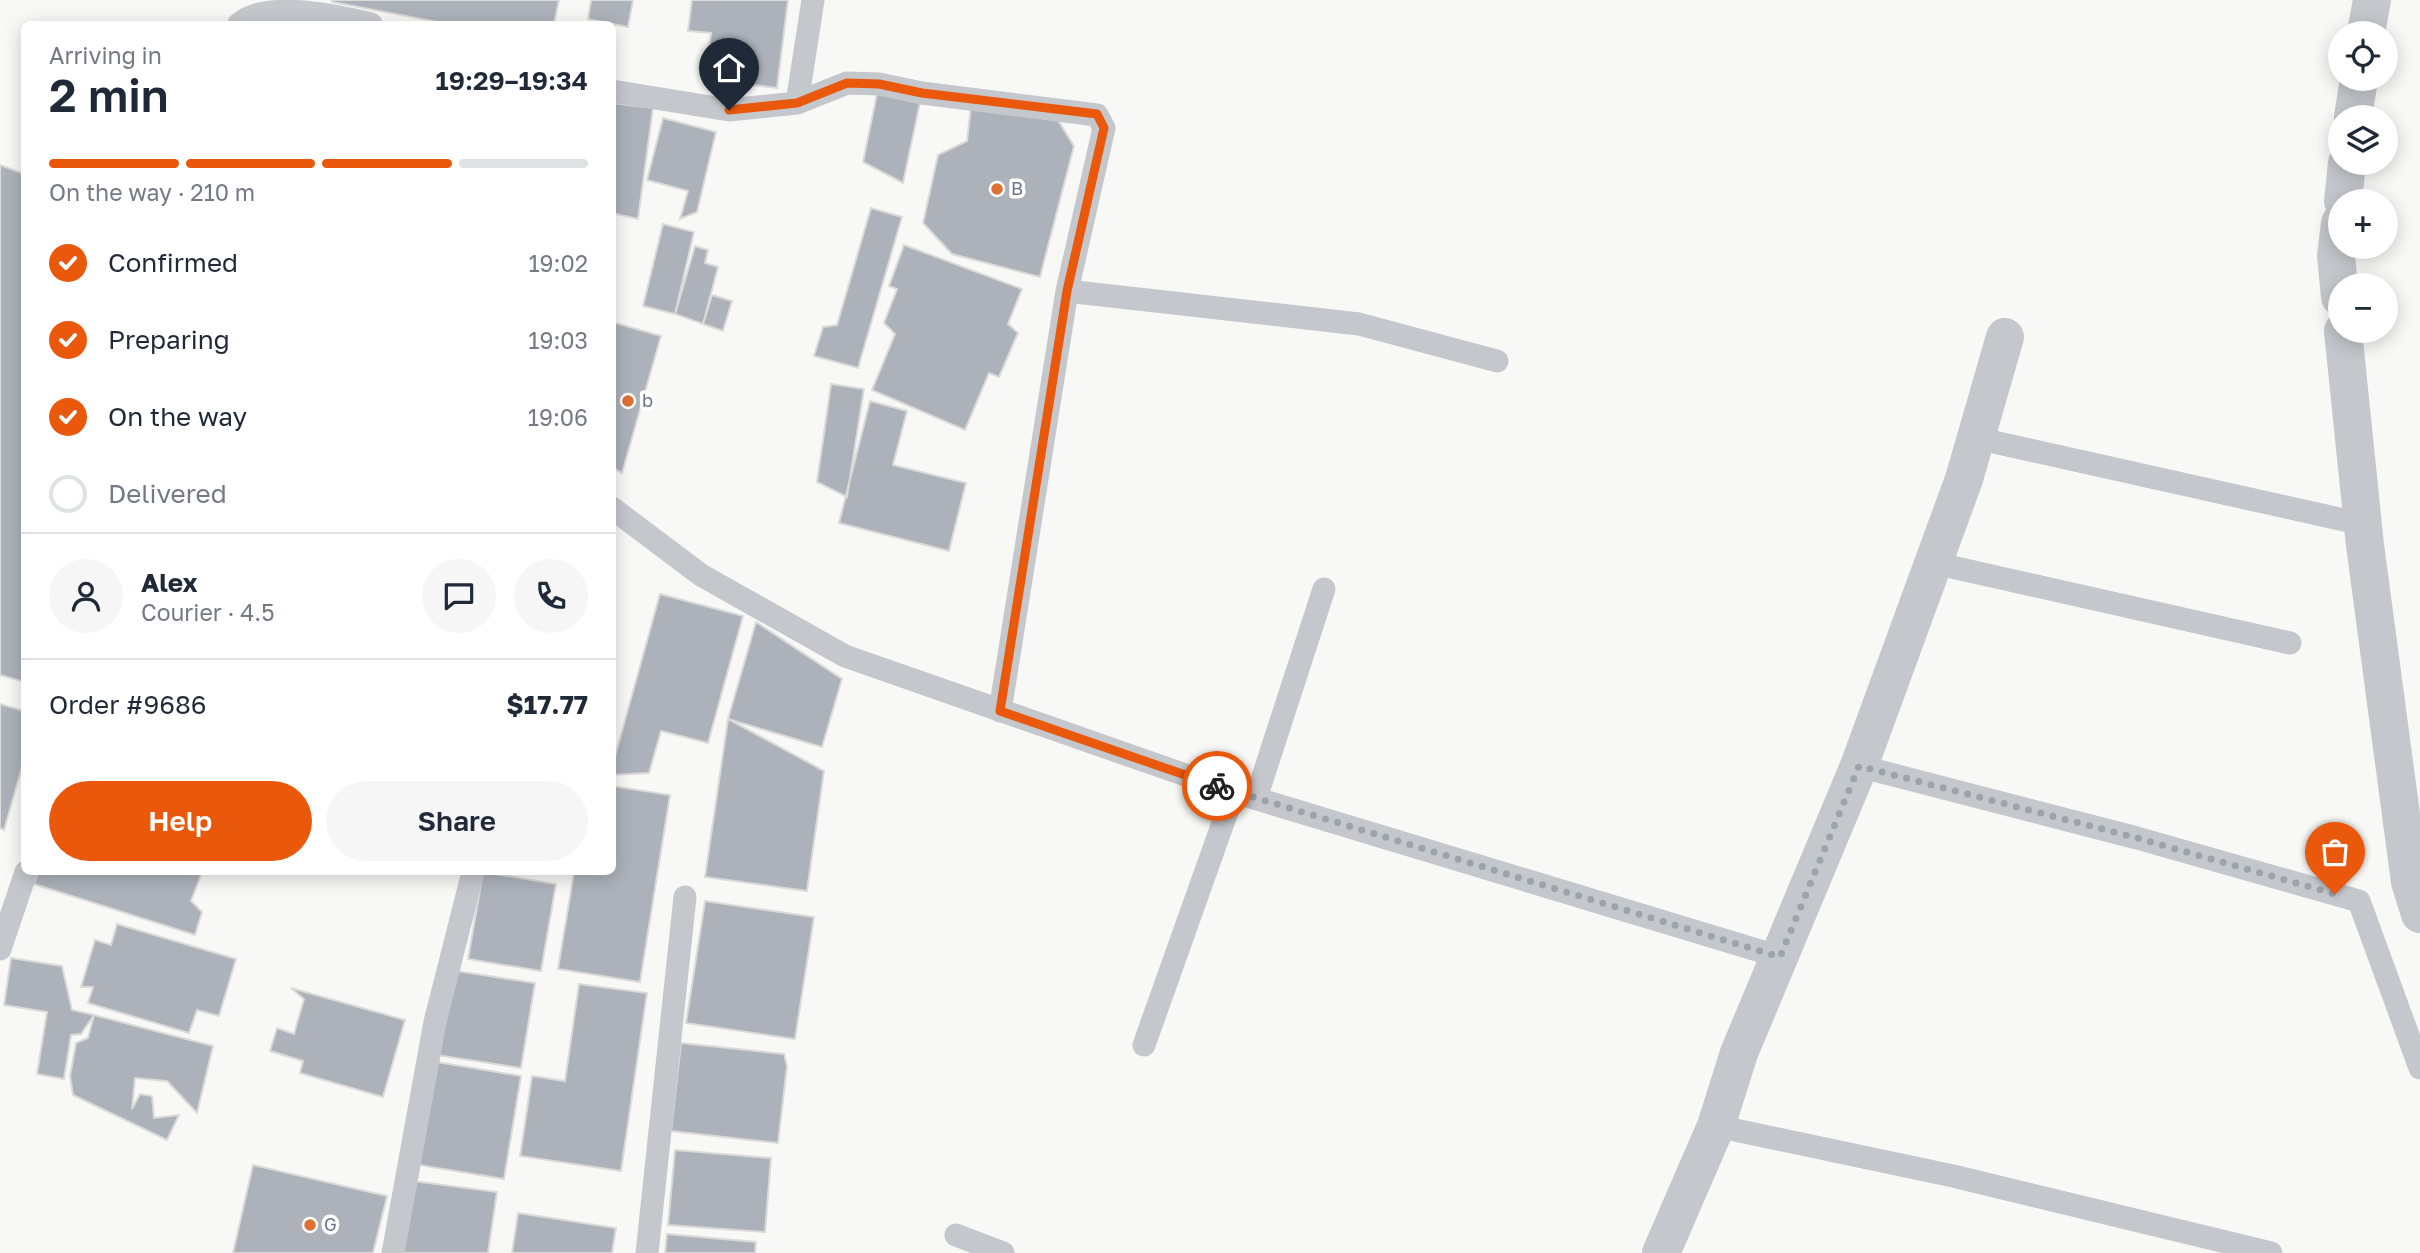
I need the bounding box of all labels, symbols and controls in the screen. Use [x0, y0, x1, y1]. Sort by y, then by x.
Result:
map controls [2328, 21, 2398, 343]
button: locate [2328, 21, 2398, 91]
pin [699, 38, 759, 110]
text: Arriving in [49, 41, 162, 69]
icon: home [710, 49, 748, 87]
text: 19:29–19:34 [436, 65, 588, 96]
text: 2 min [49, 67, 169, 122]
button: layers [2328, 105, 2398, 175]
place label: B [1011, 177, 1023, 199]
text: On the way · 210 m [49, 178, 255, 206]
marker: B [989, 181, 1005, 197]
button: + [2328, 189, 2398, 259]
icon: check [49, 244, 87, 282]
text: Confirmed [108, 247, 238, 278]
text: 19:02 [528, 249, 588, 277]
button: − [2328, 273, 2398, 343]
icon: check [49, 321, 87, 359]
text: Preparing [108, 324, 230, 355]
text: 19:03 [528, 326, 588, 354]
place label: b [642, 389, 653, 411]
marker: b [620, 393, 636, 409]
icon: check [49, 398, 87, 436]
text: On the way [108, 401, 247, 432]
text: 19:06 [528, 403, 588, 431]
text: Delivered [108, 478, 227, 509]
button: person [49, 559, 123, 633]
button: chat [422, 559, 496, 633]
button: phone [514, 559, 588, 633]
text: Alex [141, 567, 198, 598]
text: Courier · 4.5 [141, 598, 274, 626]
text: Order #9686 [49, 689, 207, 720]
text: $17.77 [506, 689, 588, 720]
courier [1182, 751, 1252, 821]
icon: bike [1198, 767, 1236, 805]
button: Help [49, 781, 312, 861]
button: Share [326, 781, 588, 861]
pin [2305, 822, 2365, 894]
icon: bag [2316, 833, 2354, 871]
place label: G [324, 1213, 337, 1235]
marker: G [302, 1217, 318, 1233]

